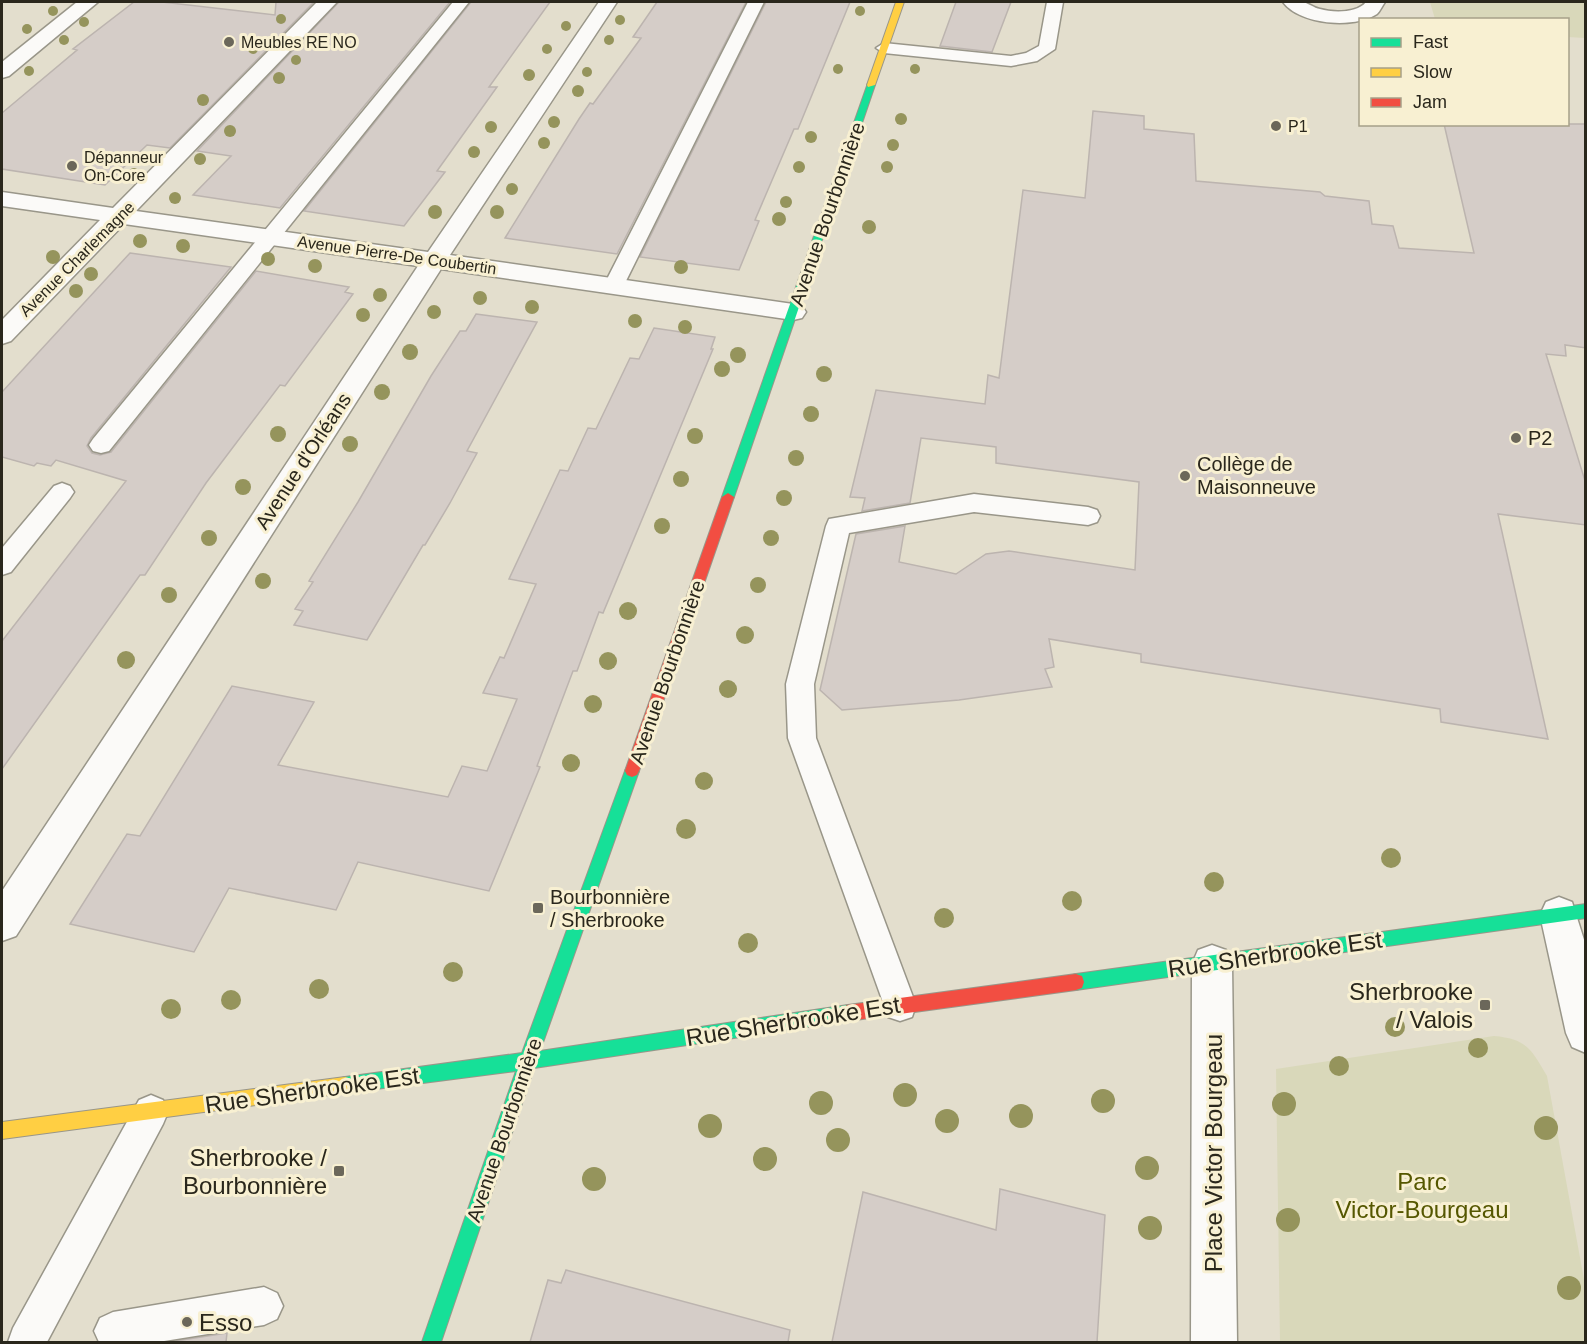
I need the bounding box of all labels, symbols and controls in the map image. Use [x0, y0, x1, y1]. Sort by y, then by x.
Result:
legend [1359, 18, 1569, 126]
text: Fast [1413, 32, 1448, 52]
place label: Meubles RE NO [241, 34, 357, 51]
marker: Meubles RE NO [222, 35, 236, 49]
text: Slow [1413, 62, 1453, 82]
text: Jam [1413, 92, 1447, 112]
place label: P1 [1288, 118, 1308, 135]
street label: Avenue Bourbonnière [785, 119, 869, 309]
marker: P1 [1269, 119, 1283, 133]
place label: Dépanneur On-Core [84, 149, 164, 184]
marker: Dépanneur On-Core [65, 159, 79, 173]
street label: Avenue Charlemagne [16, 198, 138, 320]
street label: Avenue Pierre-De Coubertin [296, 233, 498, 277]
street label: Avenue d'Orléans [251, 389, 355, 533]
place label: P2 [1528, 427, 1552, 449]
marker: P2 [1509, 431, 1523, 445]
place label: Collège de Maisonneuve [1197, 453, 1316, 498]
marker: Collège de Maisonneuve [1178, 469, 1192, 483]
street label: Avenue Bourbonnière [625, 577, 709, 767]
place label: Bourbonnière / Sherbrooke [550, 886, 670, 931]
marker: Bourbonnière / Sherbrooke [531, 901, 545, 915]
street label: Rue Sherbrooke Est [1166, 926, 1384, 982]
place label: Sherbrooke / Valois [1349, 978, 1473, 1033]
street label: Rue Sherbrooke Est [684, 991, 902, 1051]
marker: Sherbrooke / Valois [1478, 998, 1492, 1012]
street label: Place Victor Bourgeau [1200, 1034, 1227, 1272]
street label: Avenue Bourbonnière [462, 1035, 546, 1225]
street label: Rue Sherbrooke Est [203, 1062, 421, 1118]
place label: Sherbrooke / Bourbonnière [183, 1144, 327, 1199]
marker: Sherbrooke / Bourbonnière [332, 1164, 346, 1178]
park label: Parc Victor-Bourgeau [1336, 1168, 1509, 1223]
place label: Esso [199, 1309, 252, 1336]
marker: Esso [180, 1315, 194, 1329]

